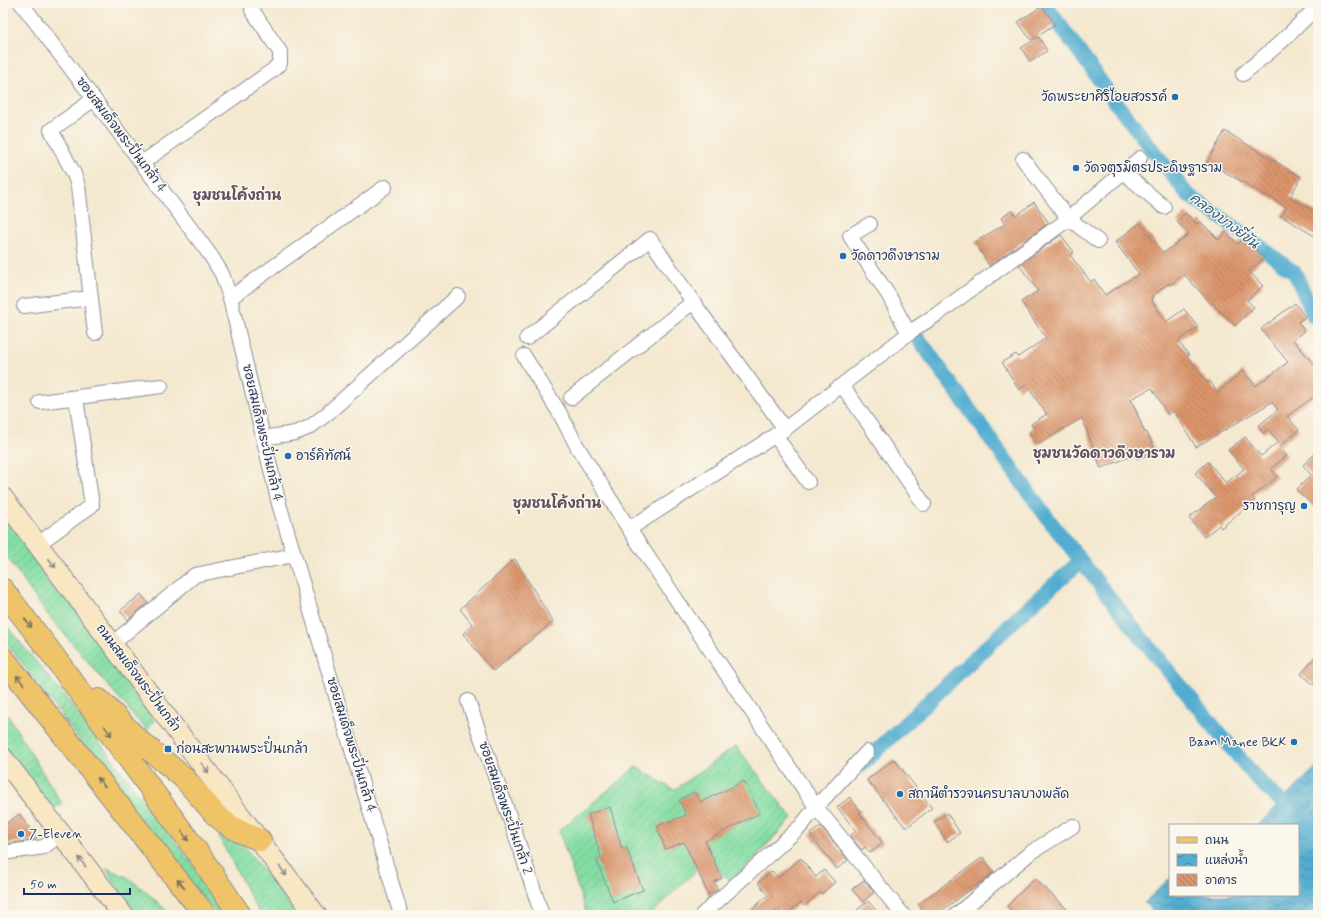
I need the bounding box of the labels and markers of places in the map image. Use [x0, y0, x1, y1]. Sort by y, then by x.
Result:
place label: วัดพระยาศิริไอยสวรรค์ [1041, 87, 1167, 106]
marker: วัดพระยาศิริไอยสวรรค์ [1170, 92, 1180, 102]
place label: วัดจตุรมิตรประดิษฐาราม [1084, 160, 1222, 177]
marker: วัดจตุรมิตรประดิษฐาราม [1071, 163, 1081, 173]
place label: วัดดาวดึงษาราม [851, 248, 940, 265]
marker: วัดดาวดึงษาราม [838, 251, 848, 261]
place label: อาร์คิทัศน์ [296, 446, 351, 465]
marker: อาร์คิทัศน์ [283, 451, 293, 461]
place label: ราชการุญ [1243, 498, 1296, 515]
marker: ราชการุญ [1299, 501, 1309, 511]
place label: Baan Manee BKK [1189, 734, 1286, 751]
place label: ก่อนสะพานพระปิ่นเกล้า [176, 735, 308, 758]
marker: Baan Manee BKK [1289, 737, 1299, 747]
marker: ก่อนสะพานพระปิ่นเกล้า [163, 744, 173, 754]
place label: สถานีตำรวจนครบาลบางพลัด [908, 785, 1069, 803]
marker: สถานีตำรวจนครบาลบางพลัด [895, 789, 905, 799]
place label: 7-Eleven [29, 826, 82, 843]
marker: 7-Eleven [16, 829, 26, 839]

